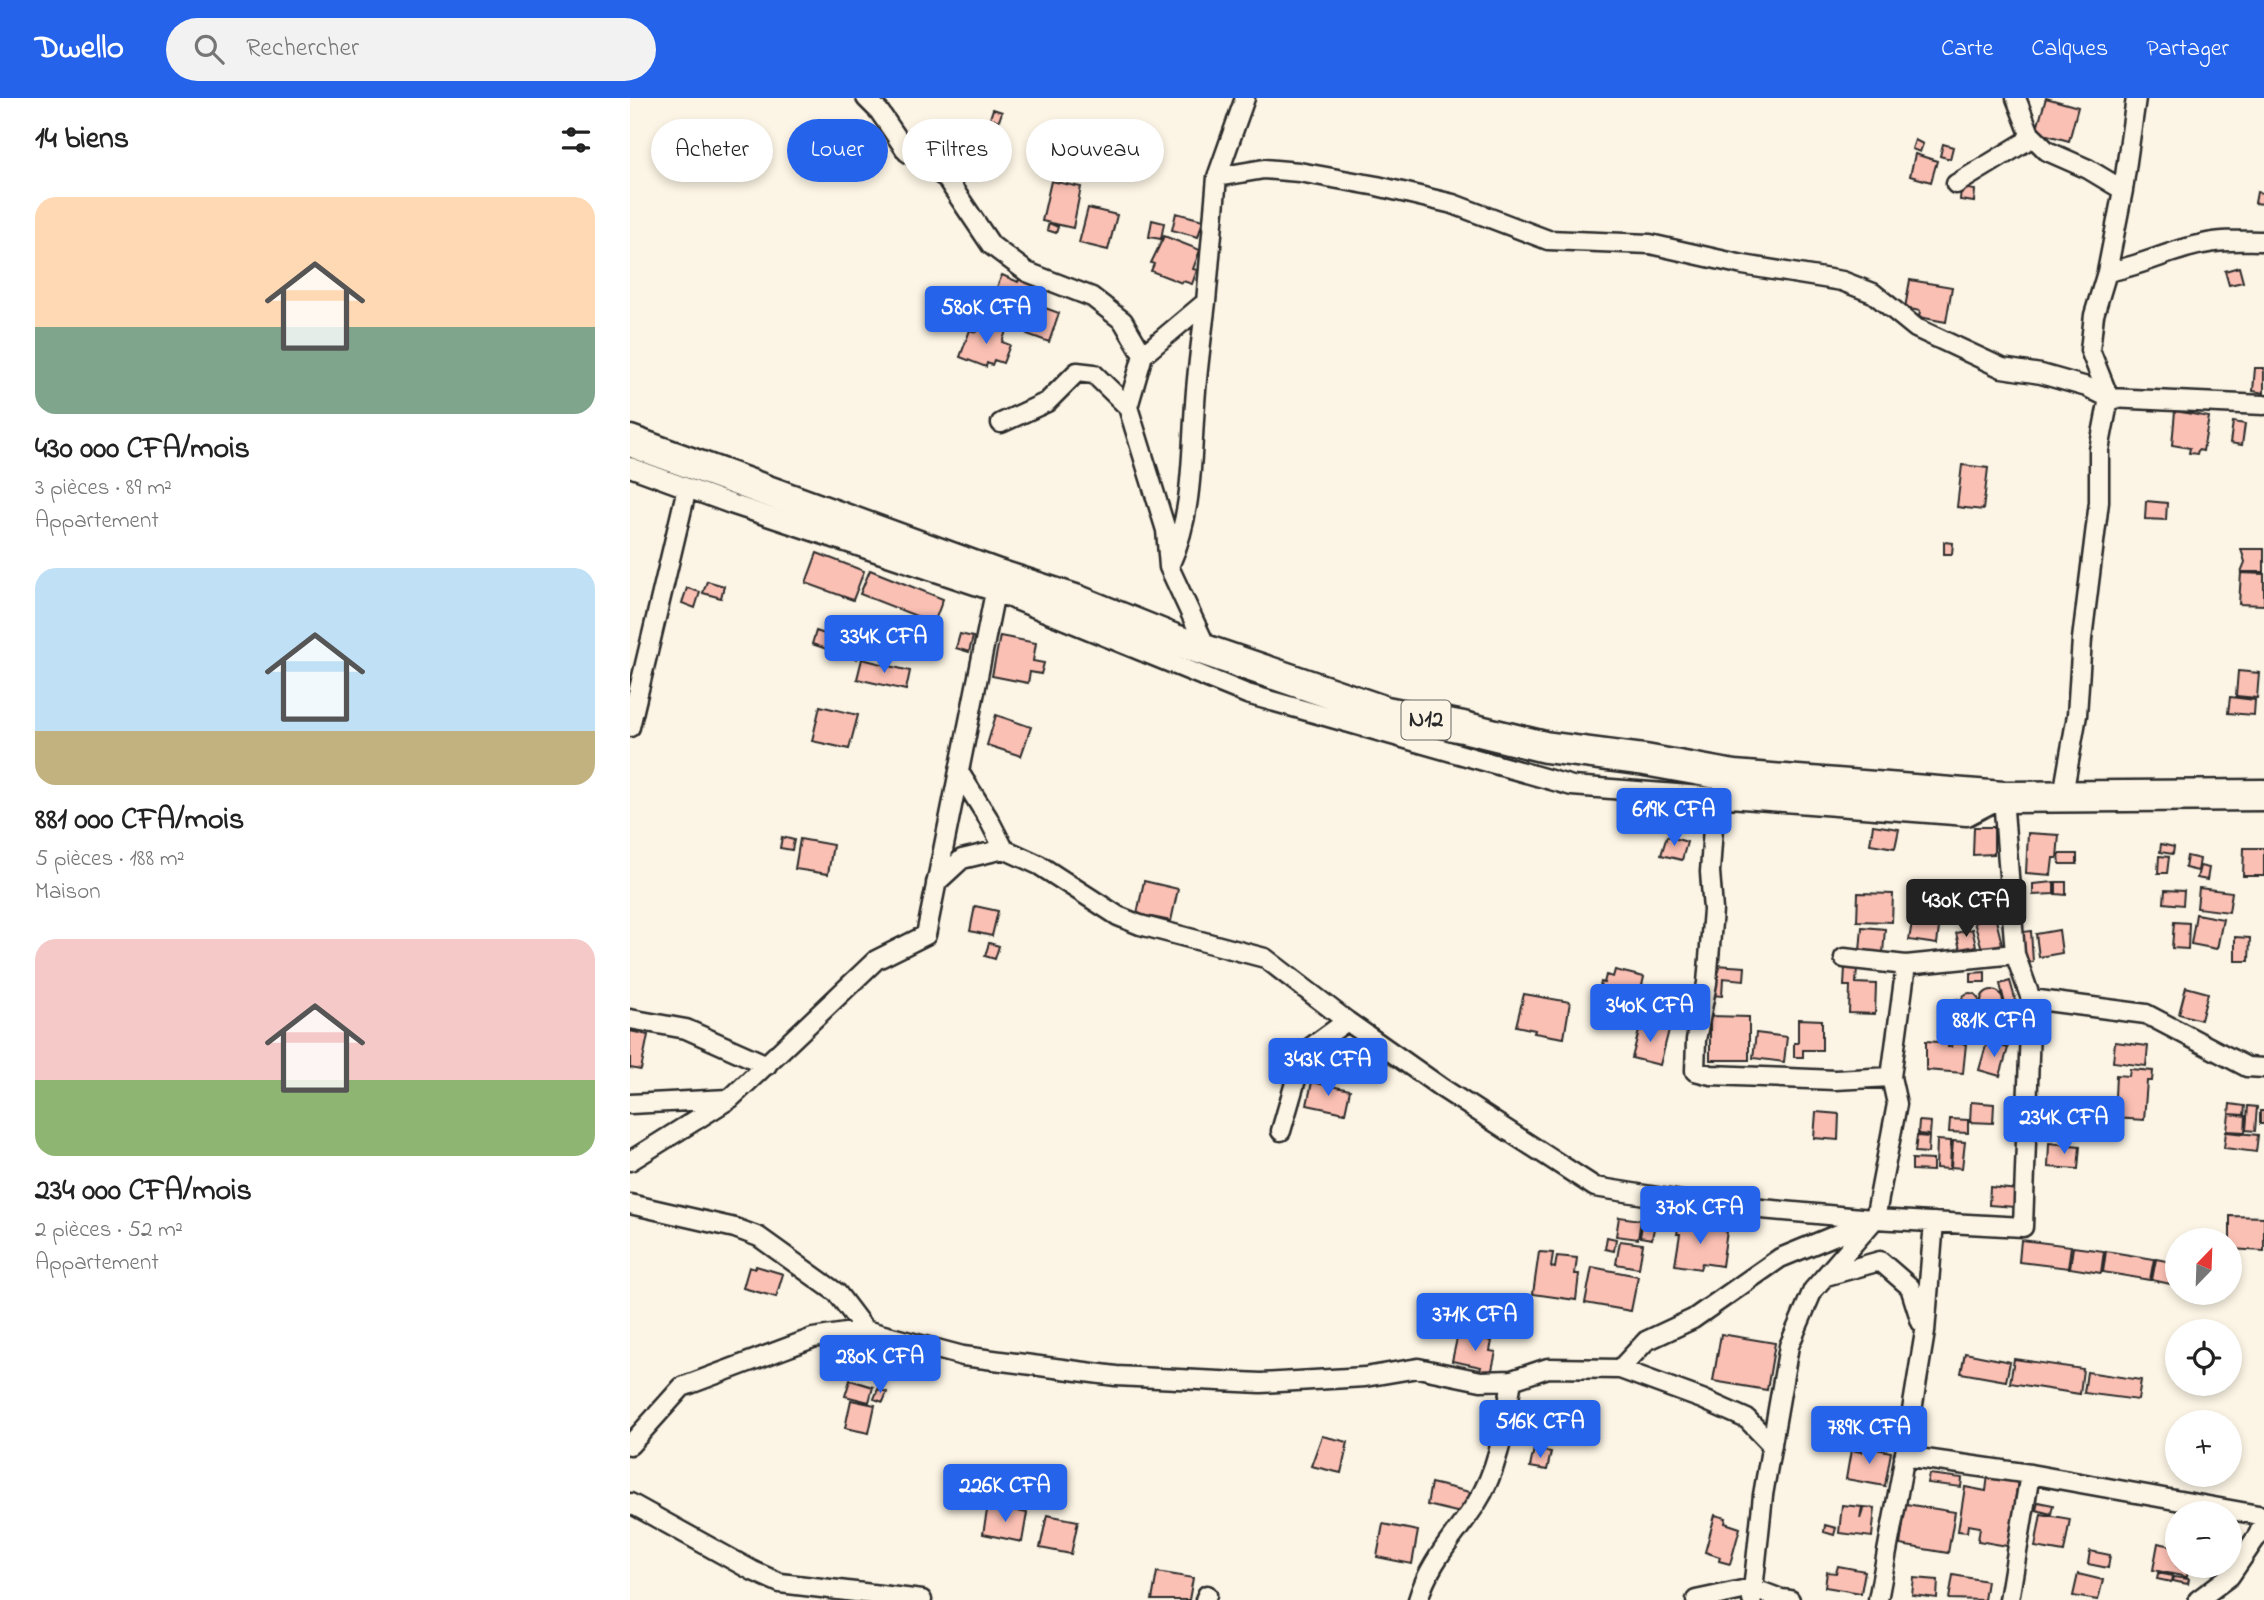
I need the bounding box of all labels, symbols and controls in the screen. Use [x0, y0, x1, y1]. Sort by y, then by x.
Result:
search box [166, 18, 656, 81]
text: Dwello [35, 25, 124, 73]
icon: search [190, 30, 228, 68]
text: Rechercher [246, 30, 359, 68]
text: Carte [1941, 32, 1993, 67]
text: Calques [2031, 32, 2108, 67]
text: Partager [2146, 32, 2229, 67]
text: 14 biens [35, 118, 129, 162]
chip: Acheter [651, 119, 773, 182]
chip: Louer [787, 119, 888, 182]
chip: Filtres [902, 119, 1012, 182]
chip: Nouveau [1026, 119, 1164, 182]
icon: filters [557, 121, 595, 159]
icon: home [252, 243, 378, 369]
pin: 580K CFA [914, 286, 1058, 346]
text: 580K CFA [941, 292, 1031, 325]
text: 430 000 CFA/mois [35, 428, 250, 472]
text: 3 pièces · 89 m² [35, 472, 172, 505]
text: Appartement [35, 505, 159, 538]
icon: home [252, 614, 378, 740]
pin: 334K CFA [812, 616, 956, 675]
text: 334K CFA [840, 621, 928, 654]
road number: N12 [1402, 700, 1450, 740]
pin: 619K CFA [1602, 788, 1746, 848]
text: 619K CFA [1633, 794, 1715, 827]
text: 881 000 CFA/mois [35, 799, 244, 843]
text: 5 pièces · 188 m² [35, 843, 184, 876]
text: Maison [35, 876, 101, 909]
pin: 430K CFA [1894, 880, 2038, 939]
text: 430K CFA [1922, 885, 2010, 918]
pin: 340K CFA [1578, 984, 1722, 1044]
icon: home [252, 985, 378, 1111]
text: 340K CFA [1606, 990, 1694, 1023]
pin: 881K CFA [1922, 1000, 2066, 1059]
text: 881K CFA [1952, 1005, 2036, 1038]
pin: 343K CFA [1256, 1038, 1400, 1098]
text: 343K CFA [1284, 1044, 1372, 1077]
pin: 234K CFA [1992, 1096, 2136, 1156]
text: 234K CFA [2019, 1102, 2109, 1135]
text: 234 000 CFA/mois [35, 1170, 252, 1214]
pin: 370K CFA [1628, 1186, 1772, 1246]
text: 370K CFA [1656, 1192, 1744, 1225]
text: 2 pièces · 52 m² [35, 1214, 183, 1247]
north arrow [2165, 1228, 2242, 1306]
map controls [2165, 1228, 2242, 1578]
text: Appartement [35, 1247, 159, 1280]
pin: 371K CFA [1403, 1294, 1547, 1353]
text: 371K CFA [1433, 1299, 1517, 1332]
button: locate [2165, 1319, 2242, 1396]
pin: 280K CFA [808, 1336, 952, 1395]
text: 280K CFA [836, 1341, 924, 1374]
pin: 516K CFA [1468, 1400, 1612, 1460]
text: 516K CFA [1495, 1406, 1585, 1439]
pin: 789K CFA [1797, 1406, 1941, 1466]
button: + [2165, 1410, 2242, 1487]
text: 789K CFA [1827, 1412, 1911, 1445]
pin: 226K CFA [933, 1464, 1077, 1524]
text: 226K CFA [959, 1470, 1051, 1503]
button: − [2165, 1501, 2242, 1578]

